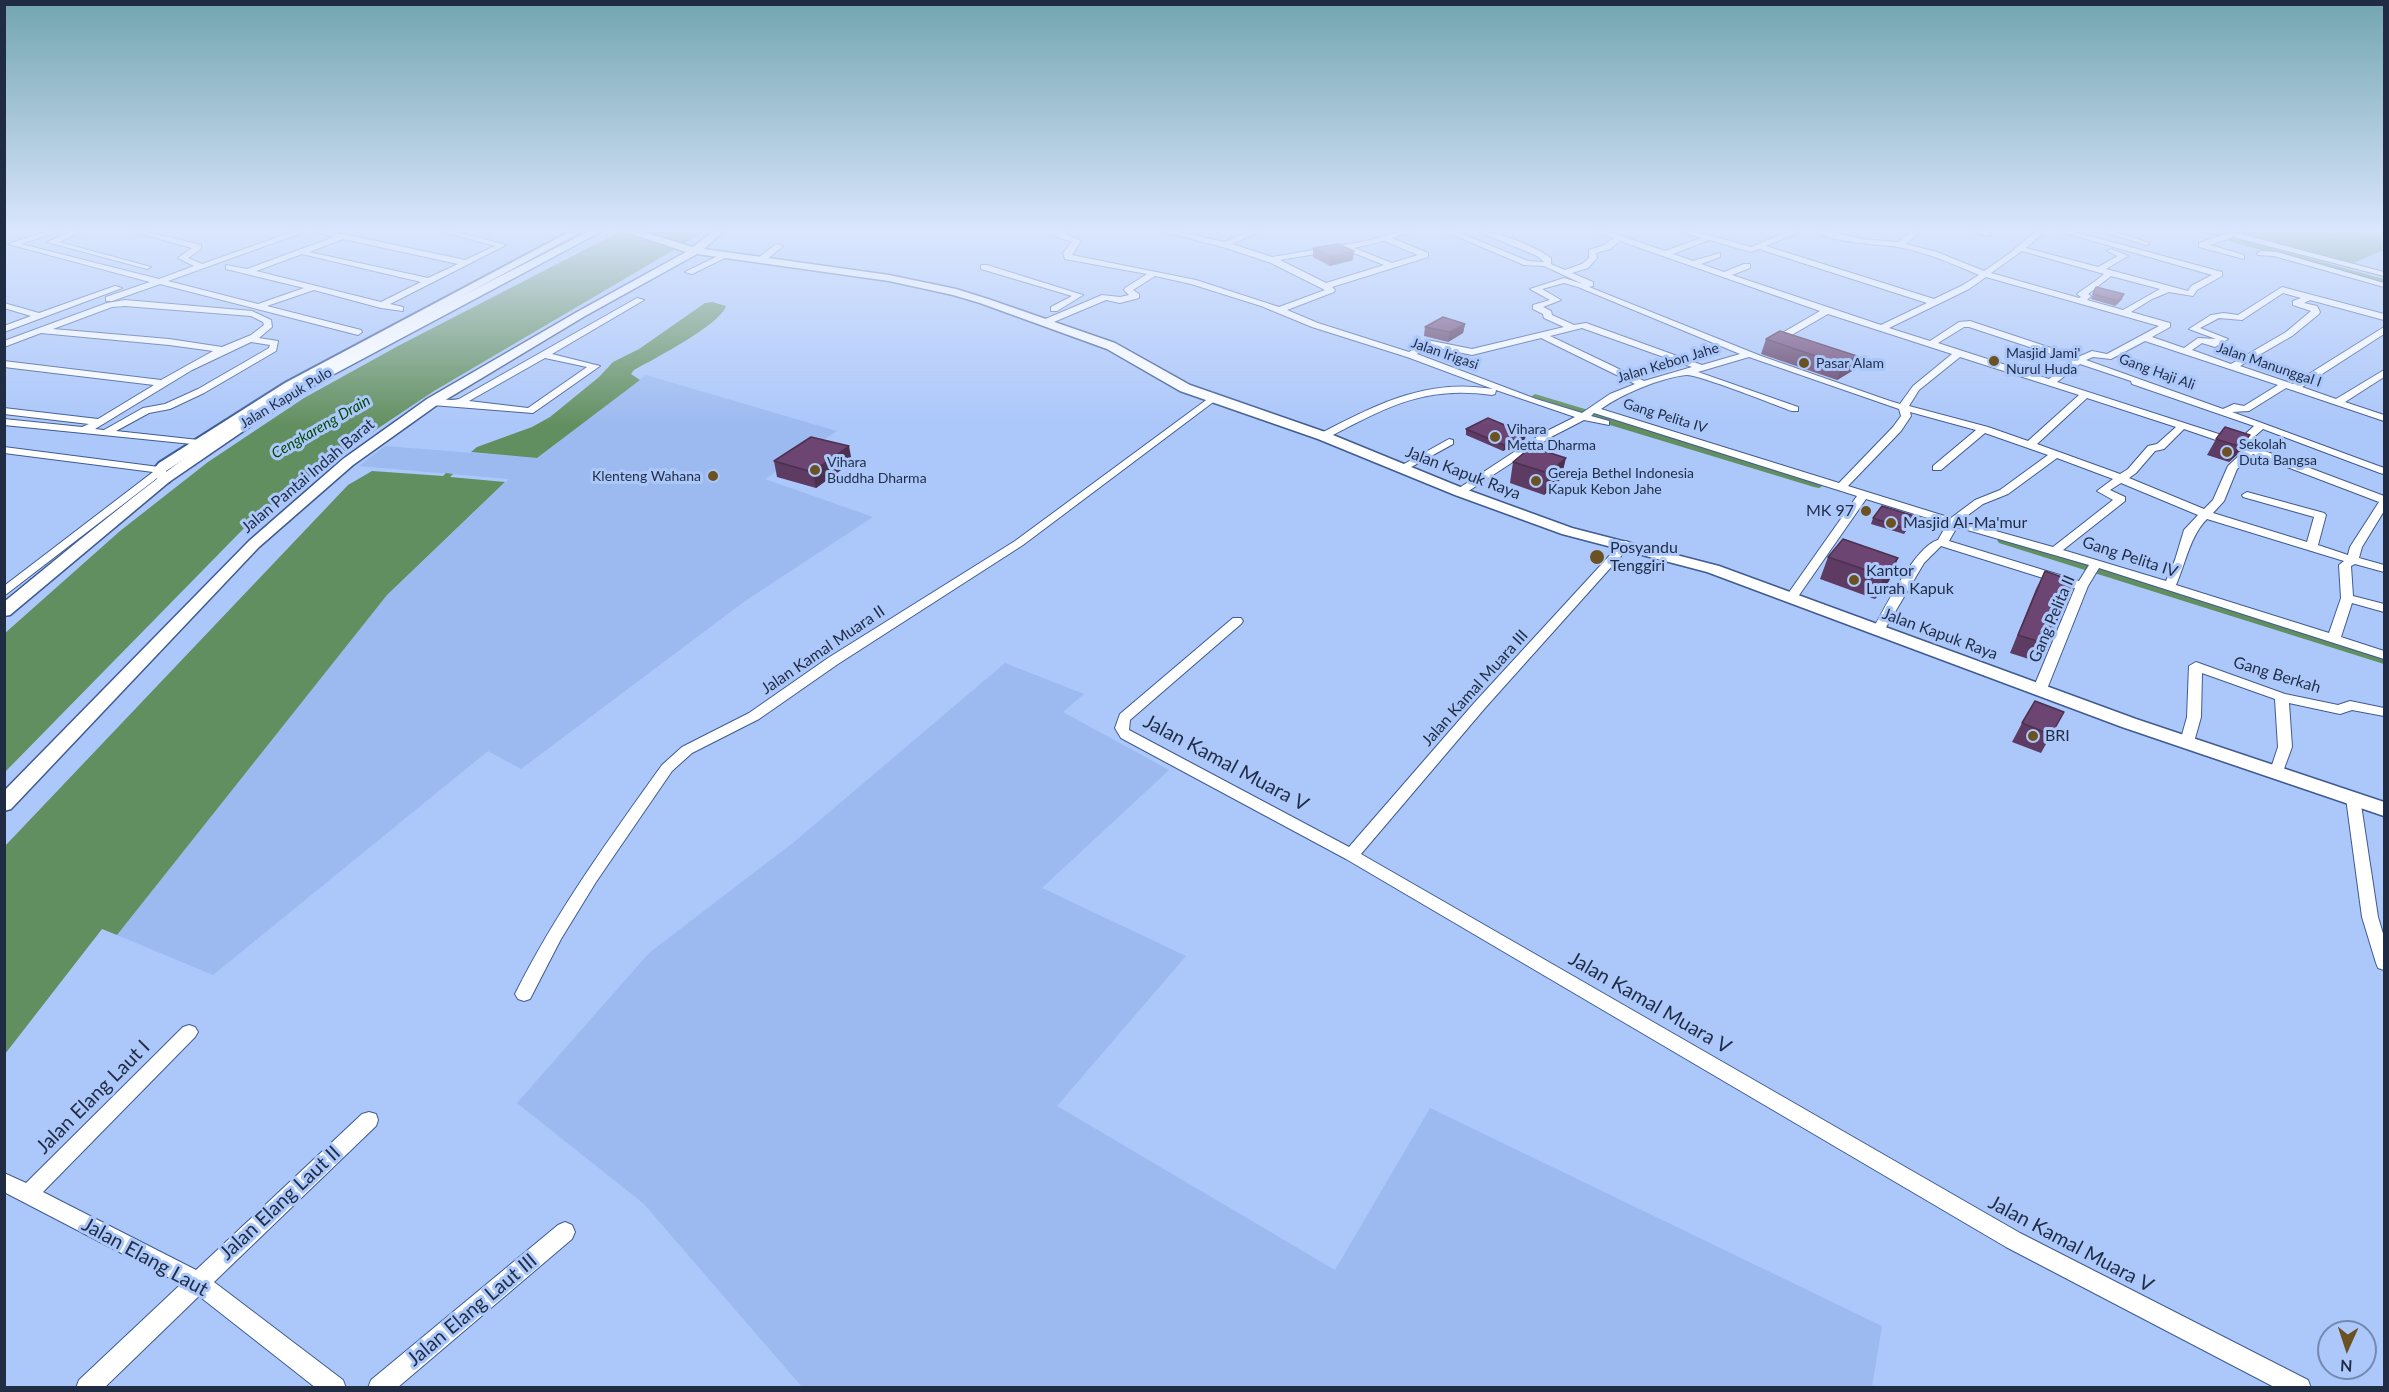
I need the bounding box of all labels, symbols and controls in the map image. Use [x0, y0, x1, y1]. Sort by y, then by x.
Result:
street label: Jalan Irigasi [1409, 335, 1481, 373]
street label: Jalan Manunggal I [2214, 339, 2324, 391]
street label: Jalan Kebon Jahe [1615, 340, 1721, 386]
place label: Masjid Jami' Nurul Huda [2006, 345, 2080, 378]
street label: Gang Haji Ali [2117, 350, 2197, 394]
marker: Masjid Jami' Nurul Huda [1987, 354, 2001, 368]
place label: Pasar Alam [1816, 355, 1884, 371]
marker: Pasar Alam [1797, 356, 1811, 370]
street label: Jalan Kapuk Pulo [237, 364, 335, 432]
water label: Cengkareng Drain [268, 391, 374, 463]
street label: Gang Pelita IV [1621, 395, 1709, 437]
street label: Jalan Pantai Indah Barat [238, 415, 378, 537]
place label: Vihara Metta Dharma [1507, 421, 1596, 454]
marker: Vihara Metta Dharma [1488, 430, 1502, 444]
place label: Sekolah Duta Bangsa [2239, 436, 2317, 468]
street label: Jalan Kapuk Raya [1403, 442, 1523, 504]
marker: Sekolah Duta Bangsa [2220, 445, 2234, 459]
place label: Vihara Buddha Dharma [827, 454, 927, 486]
marker: Vihara Buddha Dharma [808, 463, 822, 477]
place label: Gereja Bethel Indonesia Kapuk Kebon Jahe [1548, 465, 1694, 497]
place label: Klenteng Wahana [592, 468, 701, 484]
marker: Klenteng Wahana [706, 469, 720, 483]
marker: Gereja Bethel Indonesia Kapuk Kebon Jahe [1529, 474, 1543, 488]
place label: MK 97 [1806, 501, 1854, 521]
marker: MK 97 [1859, 504, 1873, 518]
place label: Masjid Al-Ma'mur [1903, 513, 2027, 533]
marker: Masjid Al-Ma'mur [1884, 516, 1898, 530]
street label: Gang Pelita IV [2080, 533, 2180, 581]
place label: Posyandu Tenggiri [1610, 538, 1678, 576]
marker: Posyandu Tenggiri [1588, 548, 1606, 566]
place label: Kantor Lurah Kapuk [1866, 561, 1954, 599]
street label: Gang Pelita II [2025, 572, 2079, 666]
marker: Kantor Lurah Kapuk [1847, 573, 1861, 587]
street label: Jalan Kamal Muara II [758, 602, 888, 698]
street label: Jalan Kapuk Raya [1880, 604, 2000, 664]
street label: Jalan Kamal Muara III [1418, 626, 1532, 750]
street label: Gang Berkah [2231, 653, 2323, 697]
street label: Jalan Kamal Muara V [1139, 709, 1313, 817]
place label: BRI [2045, 726, 2070, 746]
marker: BRI [2026, 729, 2040, 743]
street label: Jalan Kamal Muara V [1565, 947, 1735, 1059]
street label: Jalan Elang Laut I [31, 1035, 155, 1159]
street label: Jalan Elang Laut II [215, 1141, 345, 1265]
street label: Jalan Kamal Muara V [1984, 1190, 2158, 1298]
street label: Jalan Elang Laut [78, 1213, 212, 1301]
street label: Jalan Elang Laut III [402, 1249, 542, 1371]
north arrow [2317, 1320, 2377, 1380]
text: N [2339, 1357, 2353, 1376]

